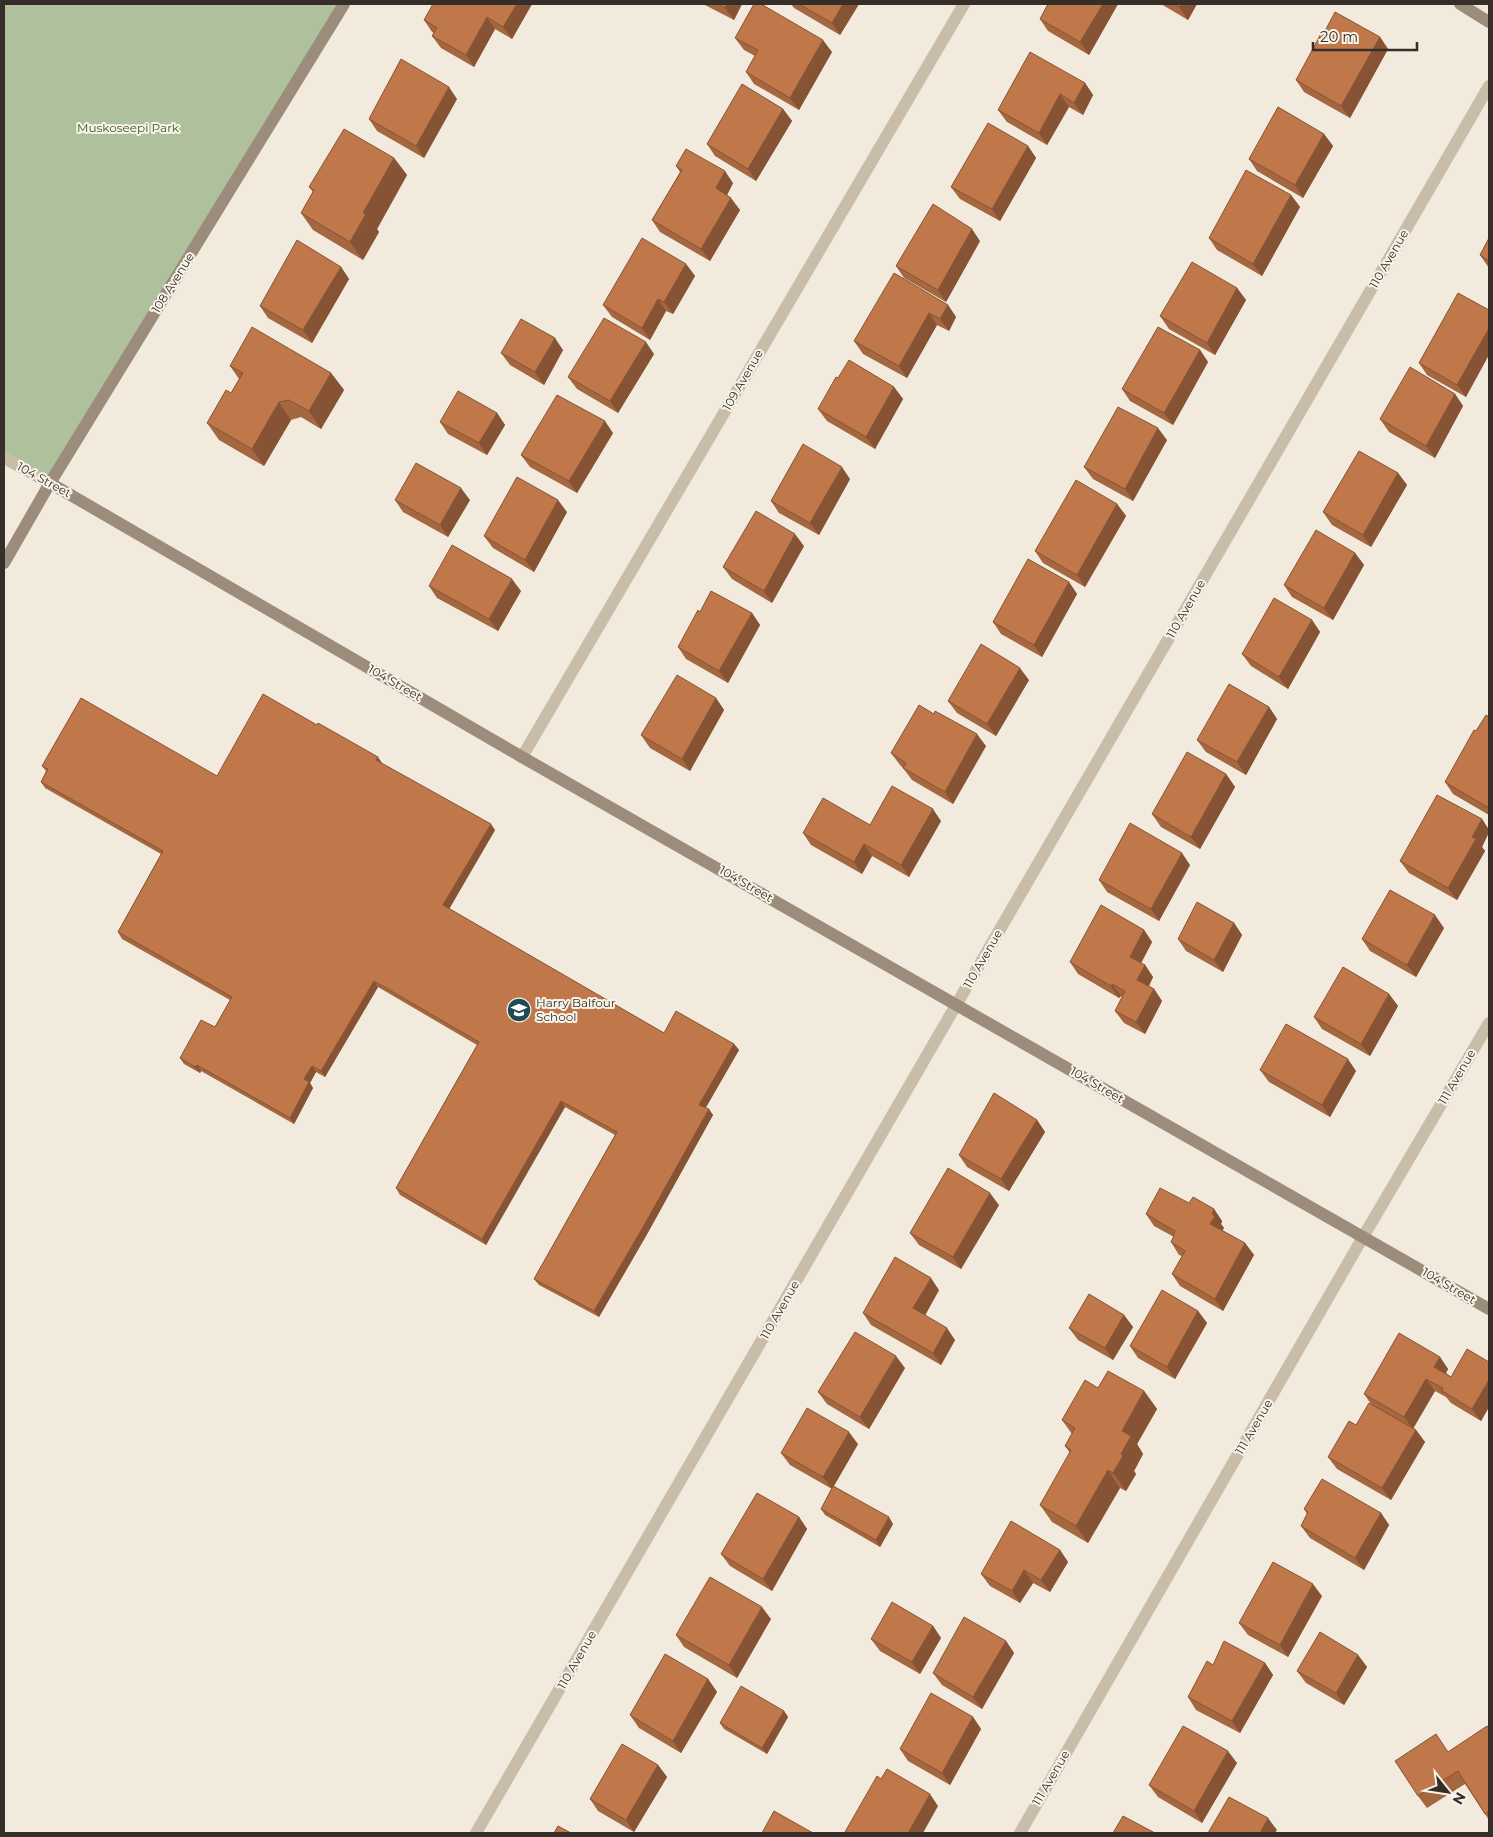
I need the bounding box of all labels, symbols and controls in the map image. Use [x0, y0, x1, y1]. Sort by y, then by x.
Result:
scale bar [1313, 20, 1417, 52]
text: 20 m [1320, 27, 1358, 46]
park label: Muskoseepi Park [77, 120, 180, 135]
street label: 110 Avenue [1366, 227, 1411, 291]
street label: 108 Avenue [148, 250, 197, 316]
street label: 109 Avenue [719, 347, 766, 413]
street label: 104 Street [15, 459, 74, 501]
street label: 110 Avenue [1163, 577, 1208, 641]
street label: 104 Street [366, 661, 425, 704]
street label: 104 Street [717, 862, 776, 905]
street label: 110 Avenue [960, 927, 1005, 991]
place label: Harry Balfour School [536, 995, 616, 1024]
school or university icon: Harry Balfour School [506, 997, 532, 1023]
street label: 111 Avenue [1435, 1046, 1478, 1107]
street label: 104 Street [1068, 1063, 1127, 1106]
street label: 104 Street [1420, 1264, 1479, 1307]
street label: 110 Avenue [757, 1278, 802, 1342]
street label: 111 Avenue [1232, 1396, 1275, 1457]
street label: 110 Avenue [554, 1628, 599, 1692]
street label: 111 Avenue [1029, 1747, 1072, 1808]
north arrow [1423, 1767, 1473, 1817]
text: N [1449, 1789, 1470, 1808]

